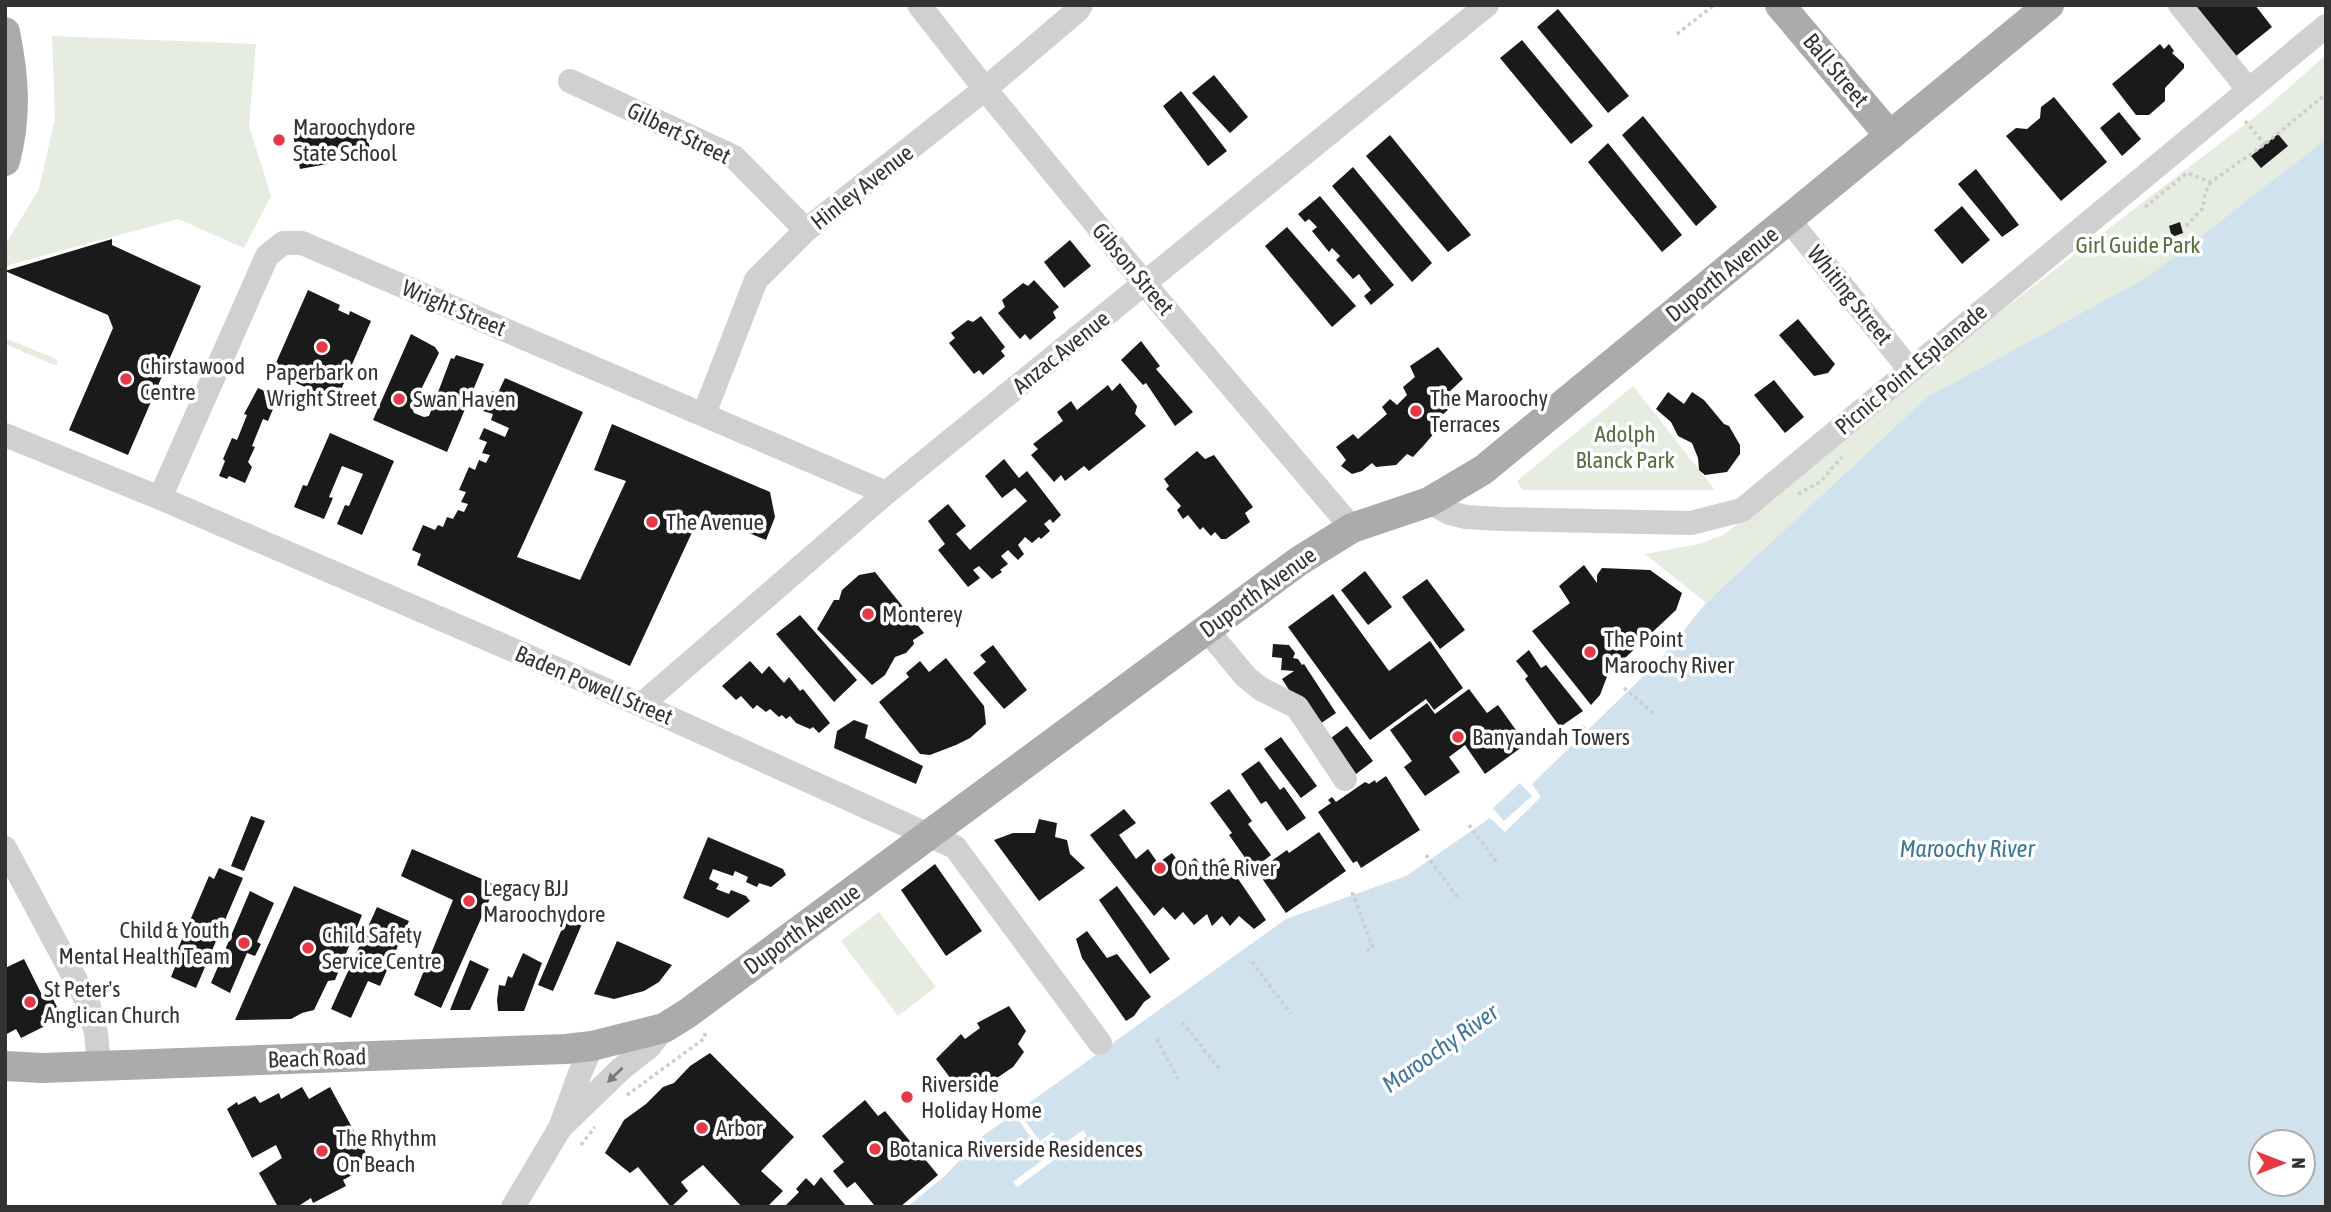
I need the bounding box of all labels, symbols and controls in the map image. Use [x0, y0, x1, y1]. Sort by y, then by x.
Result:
street label: Ball Street [1798, 28, 1874, 112]
street label: Gilbert Street [623, 97, 735, 169]
place label: Maroochydore State School [293, 114, 415, 166]
marker: Maroochydore State School [271, 132, 287, 148]
street label: Hinley Avenue [806, 139, 918, 235]
street label: Gibson Street [1087, 218, 1179, 320]
street label: Duporth Avenue [1661, 221, 1783, 327]
park label: Girl Guide Park [2075, 232, 2201, 258]
street label: Whiting Street [1802, 240, 1898, 350]
street label: Wright Street [398, 275, 510, 341]
street label: Picnic Point Esplanade [1830, 298, 1992, 440]
street label: Anzac Avenue [1007, 305, 1115, 399]
marker: Paperbark on Wright Street [314, 339, 330, 355]
place label: Chirstawood Centre [140, 353, 245, 405]
place label: Paperbark on Wright Street [265, 359, 379, 411]
marker: Chirstawood Centre [118, 371, 134, 387]
place label: The Maroochy Terraces [1430, 385, 1548, 437]
place label: Swan Haven [413, 386, 516, 412]
marker: Swan Haven [391, 391, 407, 407]
marker: The Maroochy Terraces [1408, 403, 1424, 419]
park label: Adolph Blanck Park [1575, 421, 1675, 473]
place label: The Avenue [666, 509, 764, 535]
marker: The Avenue [644, 514, 660, 530]
street label: Duporth Avenue [1195, 541, 1321, 643]
place label: Monterey [882, 601, 963, 627]
marker: Monterey [860, 606, 876, 622]
place label: The Point Maroochy River [1604, 626, 1735, 678]
street label: Baden Powell Street [511, 640, 677, 730]
marker: The Point Maroochy River [1582, 644, 1598, 660]
place label: Banyandah Towers [1472, 724, 1630, 750]
marker: Banyandah Towers [1450, 729, 1466, 745]
water label: Maroochy River [1900, 835, 2035, 862]
place label: On the River [1174, 855, 1278, 881]
marker: On the River [1152, 860, 1168, 876]
place label: Legacy BJJ Maroochydore [483, 875, 605, 927]
street label: Duporth Avenue [739, 878, 865, 980]
marker: Legacy BJJ Maroochydore [461, 893, 477, 909]
place label: Child & Youth Mental Health Team [58, 917, 230, 969]
place label: Child Safety Service Centre [322, 922, 442, 974]
marker: Child & Youth Mental Health Team [236, 935, 252, 951]
marker: Child Safety Service Centre [300, 940, 316, 956]
place label: St Peter's Anglican Church [44, 976, 180, 1028]
marker: St Peter's Anglican Church [22, 994, 38, 1010]
water label: Maroochy River [1377, 998, 1504, 1098]
street label: Beach Road [267, 1043, 367, 1073]
one-way arrow [607, 1067, 624, 1083]
place label: Riverside Holiday Home [921, 1071, 1042, 1123]
marker: Riverside Holiday Home [899, 1089, 915, 1105]
place label: Arbor [716, 1115, 764, 1141]
marker: Arbor [694, 1120, 710, 1136]
place label: The Rhythm On Beach [336, 1125, 437, 1177]
north arrow [2247, 1128, 2317, 1198]
place label: Botanica Riverside Residences [889, 1136, 1143, 1162]
marker: Botanica Riverside Residences [867, 1141, 883, 1157]
marker: The Rhythm On Beach [314, 1143, 330, 1159]
text: N [2288, 1157, 2310, 1169]

